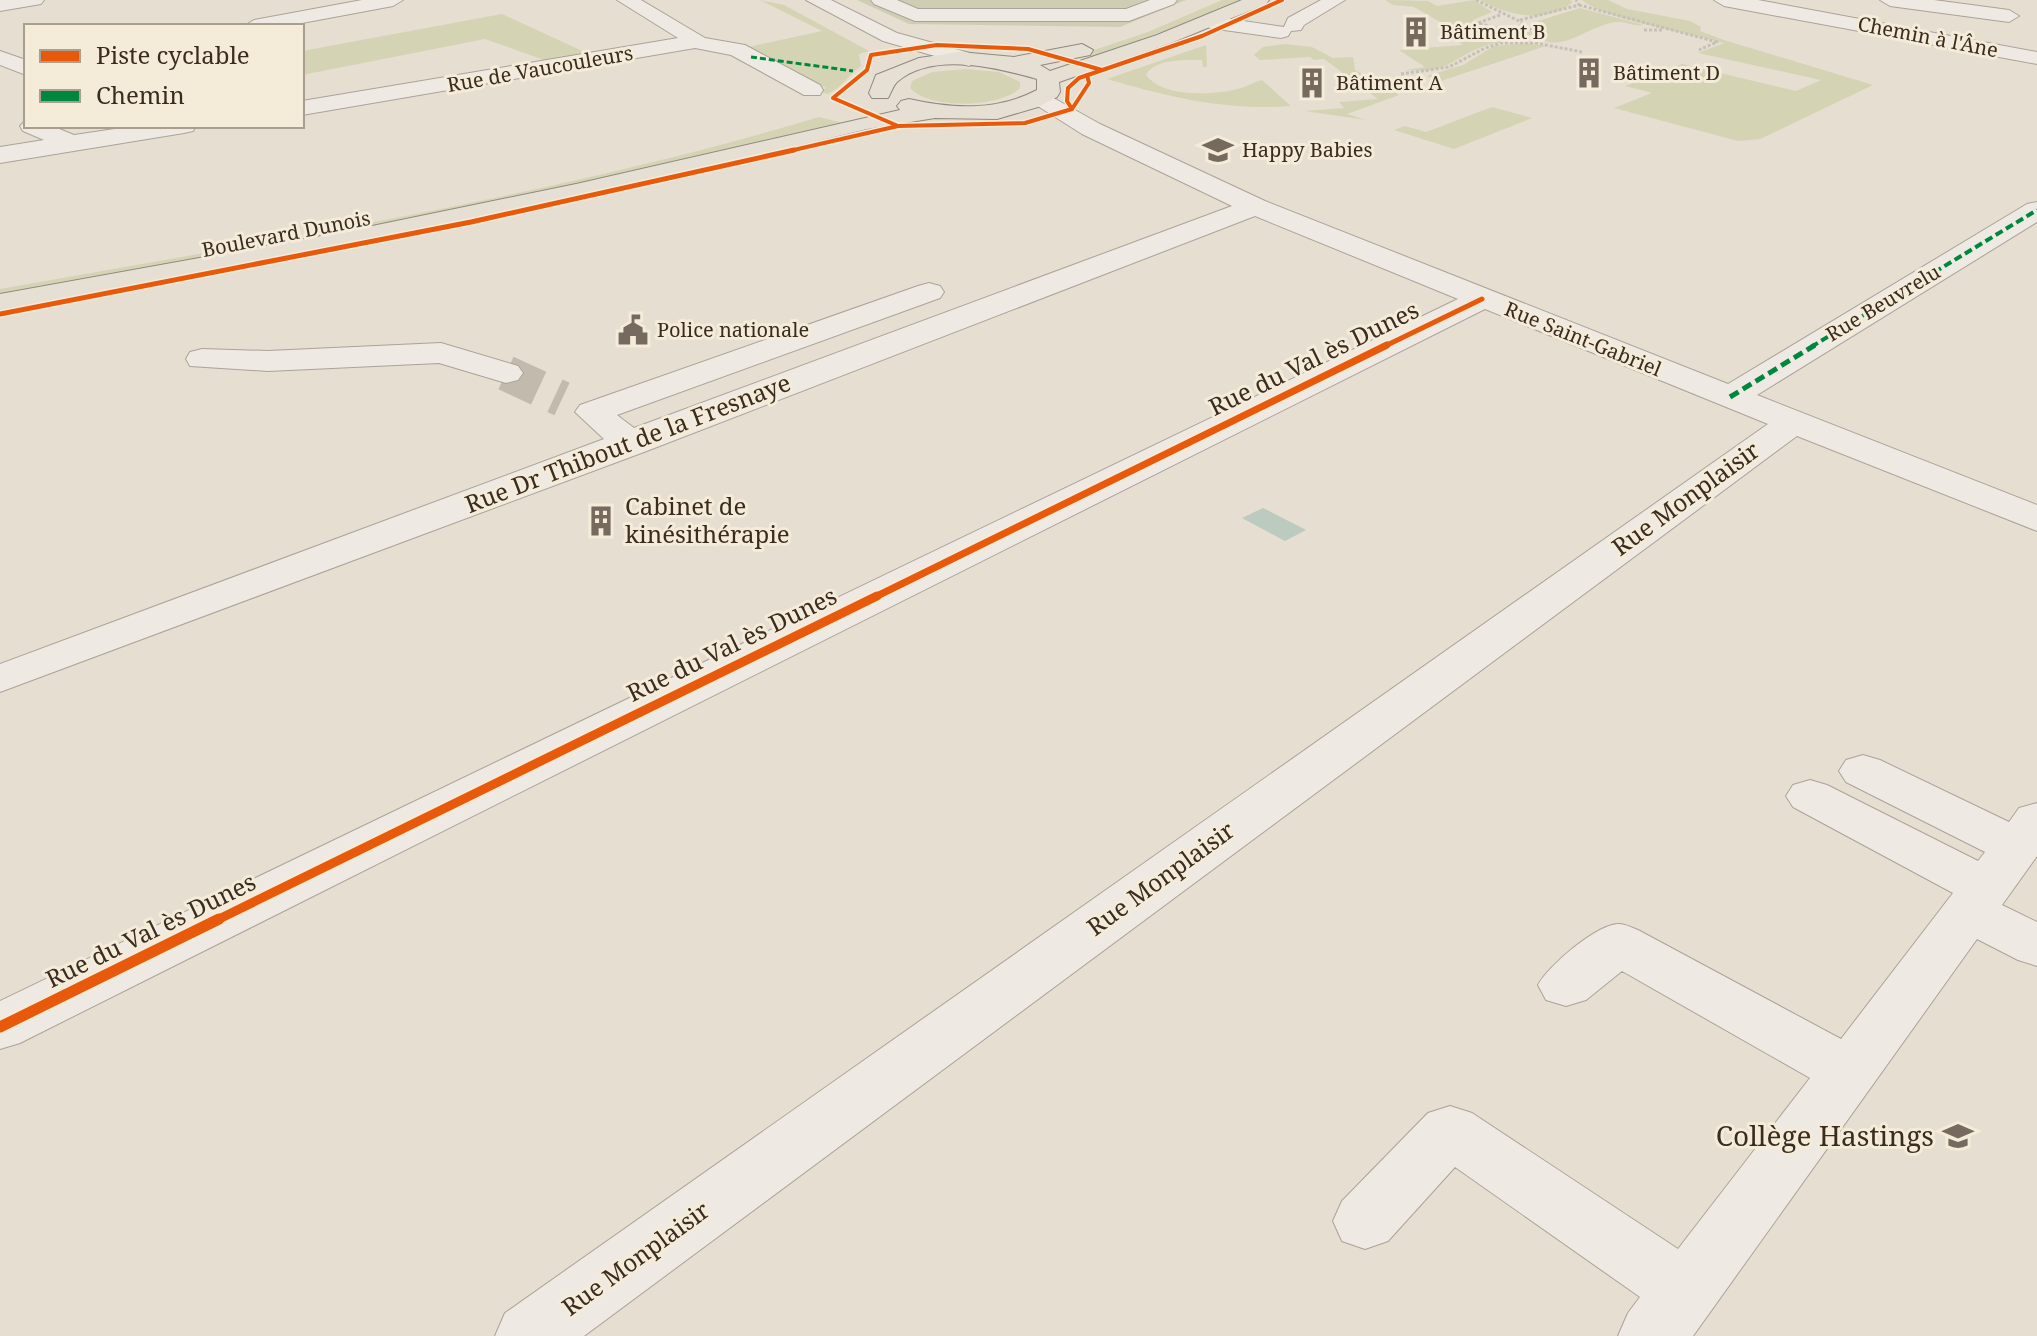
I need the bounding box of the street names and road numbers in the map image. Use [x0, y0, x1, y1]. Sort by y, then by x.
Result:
street label: Chemin à l'Âne [1856, 10, 2000, 63]
street label: Rue de Vaucouleurs [445, 39, 635, 98]
street label: Boulevard Dunois [199, 204, 372, 263]
street label: Rue Beuvrelu [1821, 258, 1945, 347]
street label: Rue du Val ès Dunes [1203, 292, 1424, 423]
street label: Rue Saint-Gabriel [1501, 295, 1666, 382]
street label: Rue Dr Thibout de la Fresnaye [460, 365, 795, 520]
street label: Rue Monplaisir [1605, 433, 1766, 563]
street label: Rue du Val ès Dunes [621, 578, 842, 709]
street label: Rue Monplaisir [1080, 813, 1241, 943]
street label: Rue du Val ès Dunes [40, 864, 261, 995]
street label: Rue Monplaisir [555, 1193, 716, 1323]

